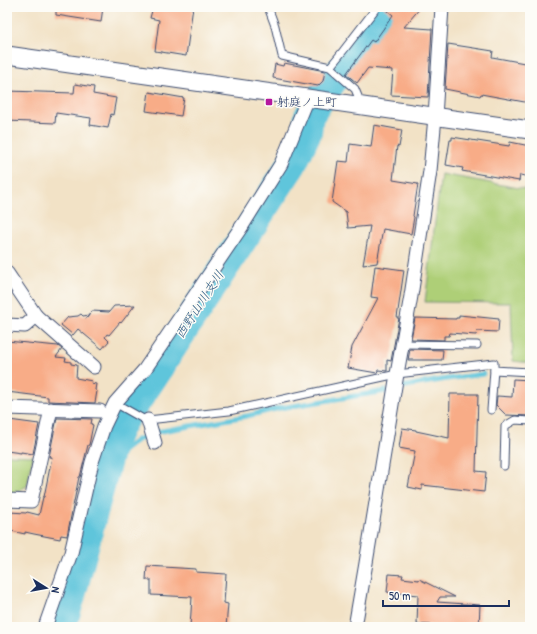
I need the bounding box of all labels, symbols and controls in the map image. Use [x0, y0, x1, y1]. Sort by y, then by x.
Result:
place label: 射庭ノ上町 [277, 93, 337, 110]
marker: 射庭ノ上町 [264, 97, 274, 107]
water label: 西野山川支川 [170, 266, 228, 342]
north arrow [26, 568, 66, 608]
scale bar [383, 582, 509, 608]
text: N [48, 586, 63, 594]
text: 50 m [389, 587, 410, 604]

